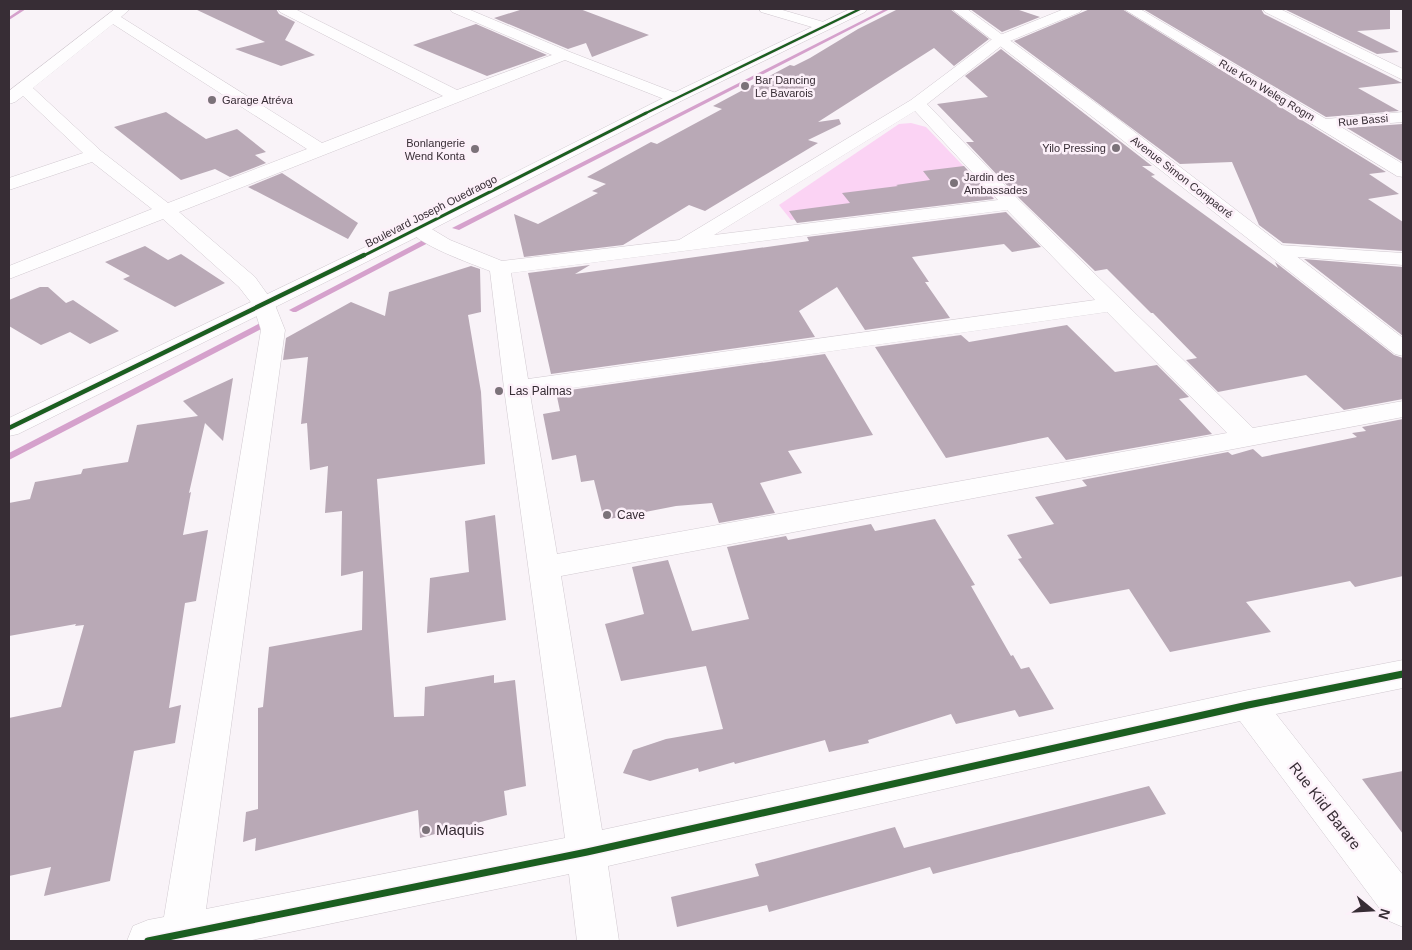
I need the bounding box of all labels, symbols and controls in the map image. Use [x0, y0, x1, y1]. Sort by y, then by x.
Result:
street label: Rue Kon Weleg Rogm [1217, 57, 1317, 123]
place label: Bar Dancing Le Bavarois [755, 74, 816, 99]
marker: Bar Dancing Le Bavarois [739, 80, 751, 92]
marker: Garage Atréva [206, 94, 218, 106]
place label: Garage Atréva [222, 94, 294, 106]
street label: Rue Bassi [1338, 112, 1388, 128]
street label: Avenue Simon Compaoré [1129, 134, 1235, 220]
place label: Bonlangerie Wend Konta [405, 137, 466, 162]
place label: Yilo Pressing [1042, 142, 1106, 154]
marker: Yilo Pressing [1110, 142, 1122, 154]
marker: Bonlangerie Wend Konta [469, 143, 481, 155]
place label: Jardin des Ambassades [964, 171, 1028, 196]
street label: Boulevard Joseph Ouedraogo [363, 172, 499, 250]
marker: Jardin des Ambassades [948, 177, 960, 189]
place label: Las Palmas [509, 384, 572, 398]
marker: Las Palmas [493, 385, 505, 397]
place label: Cave [617, 508, 645, 522]
marker: Cave [601, 509, 613, 521]
street label: Rue Kiid Barare [1286, 759, 1365, 853]
place label: Maquis [436, 821, 484, 838]
marker: Maquis [420, 824, 432, 836]
north arrow [1347, 885, 1397, 935]
text: N [1375, 907, 1394, 921]

